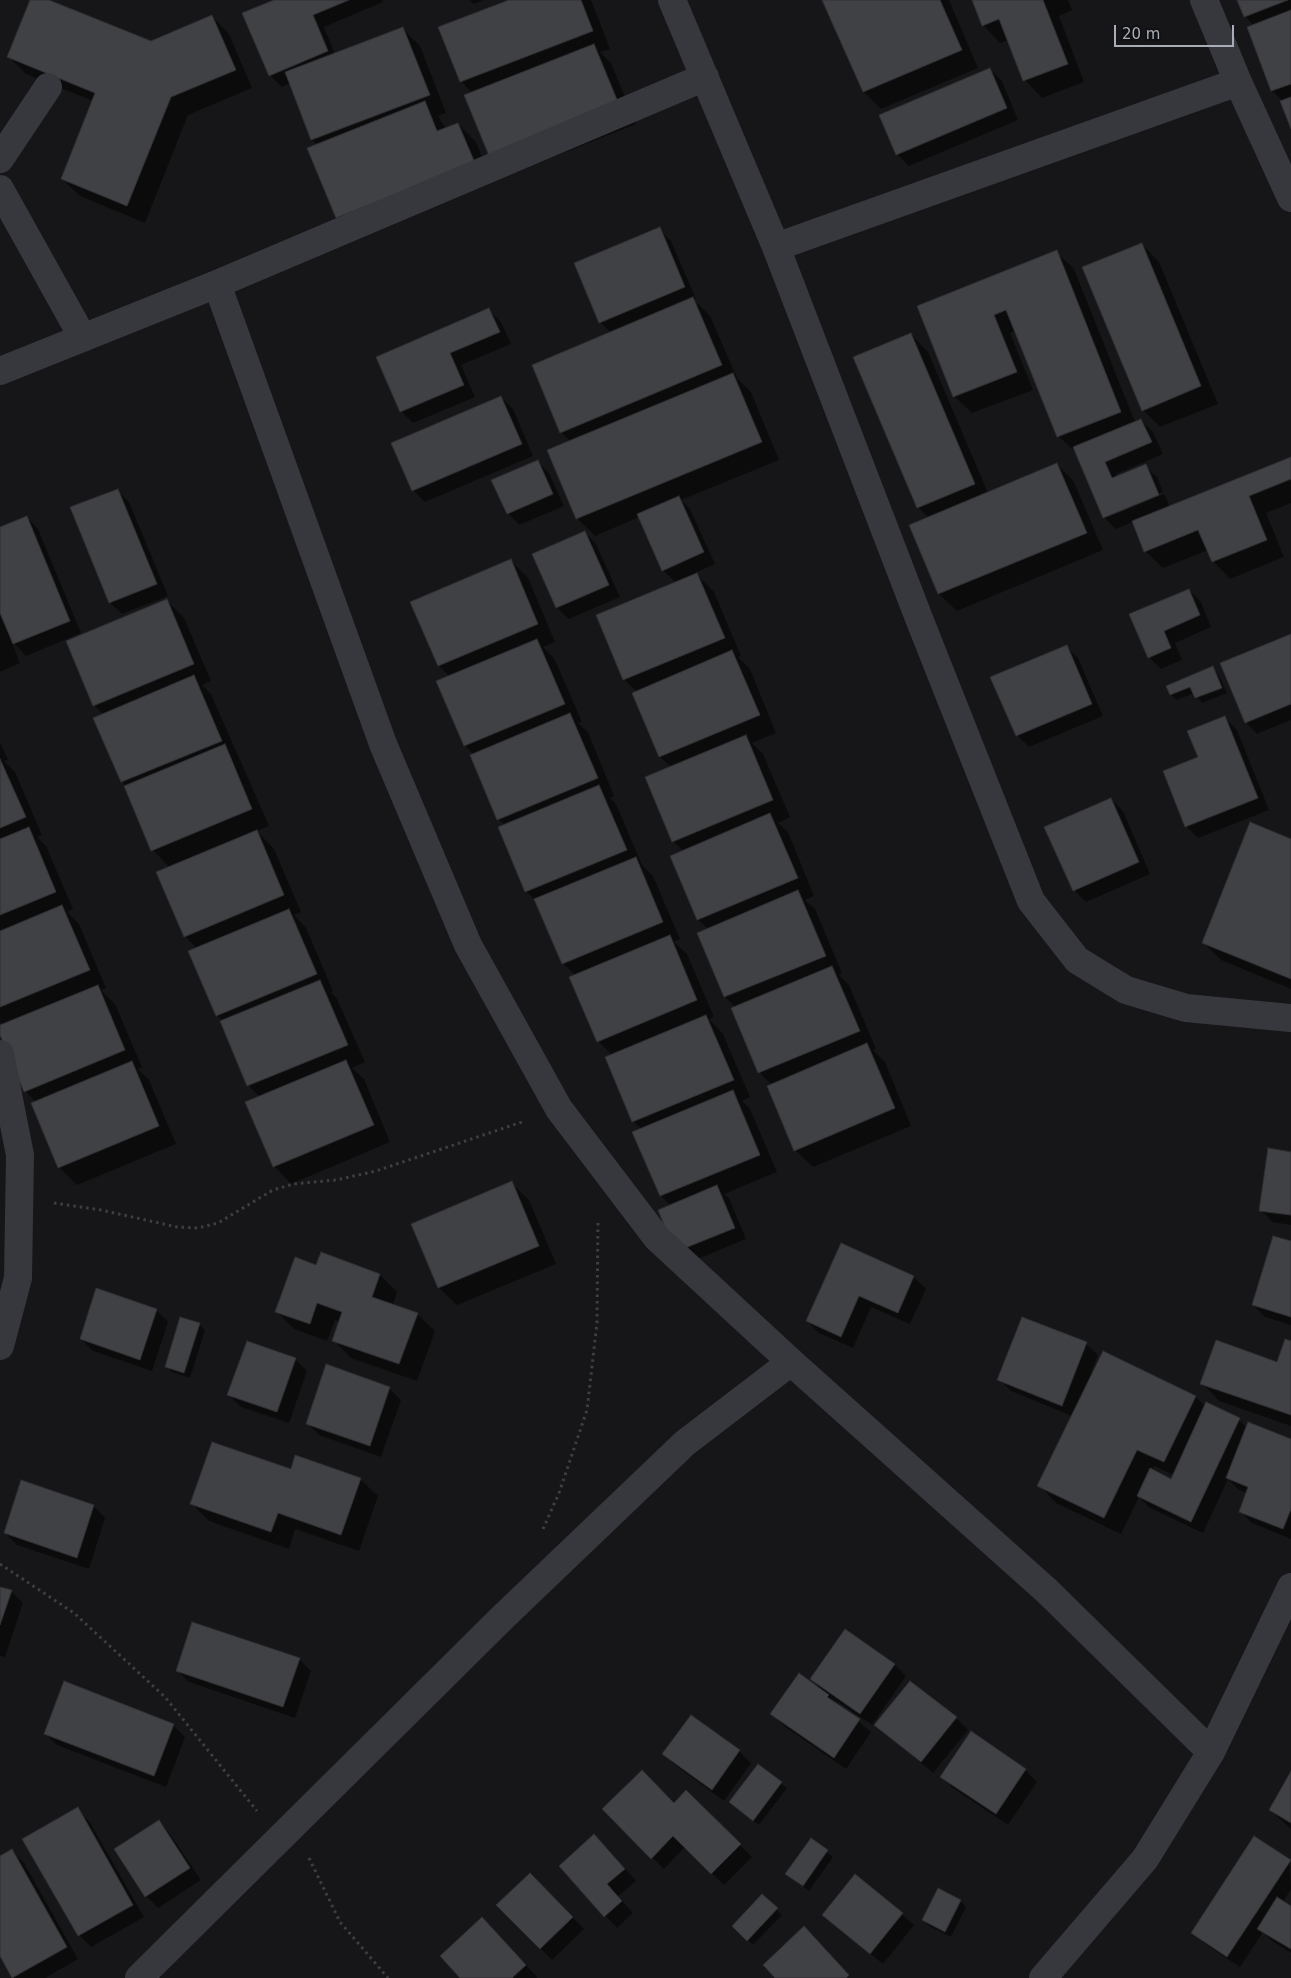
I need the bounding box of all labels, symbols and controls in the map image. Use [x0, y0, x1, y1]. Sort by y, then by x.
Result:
scale bar [1116, 15, 1236, 47]
text: 20 m [1122, 25, 1160, 43]

